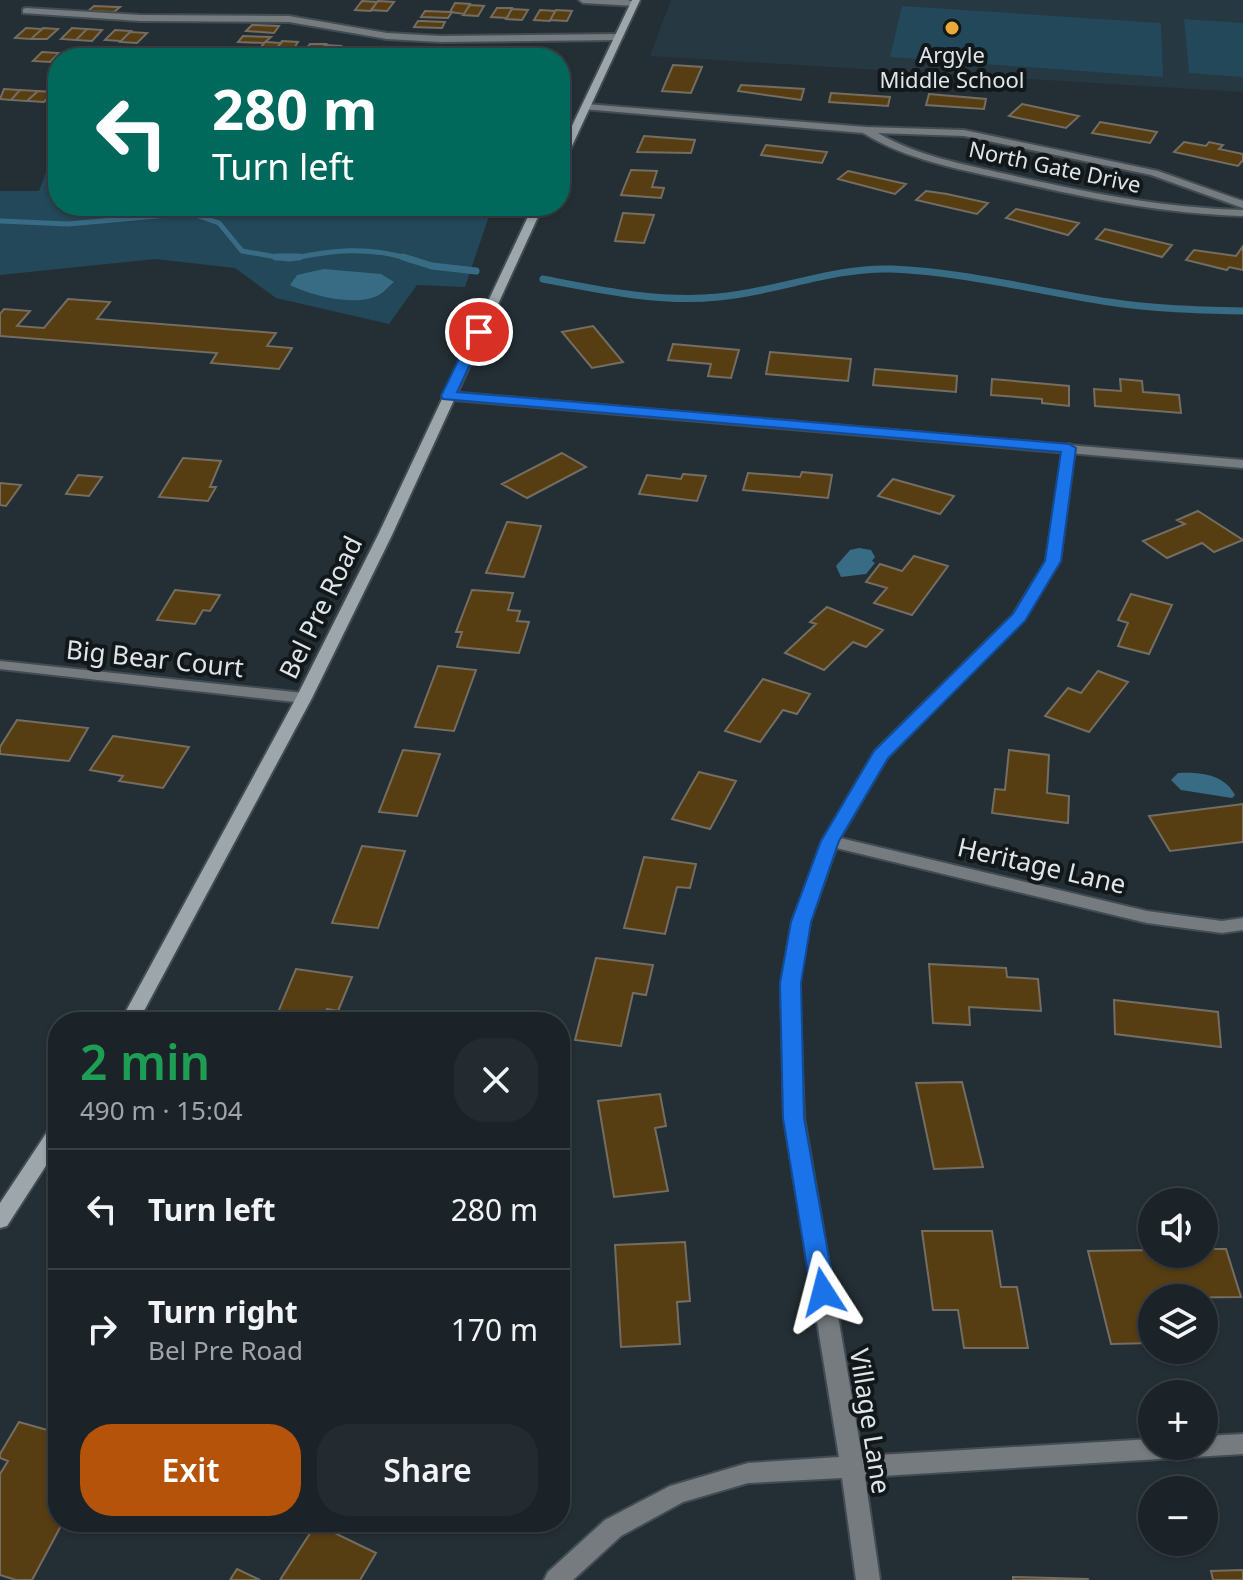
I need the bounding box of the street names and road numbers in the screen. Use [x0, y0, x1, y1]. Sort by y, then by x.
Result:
street label: North Gate Drive [966, 133, 1144, 199]
street label: Bel Pre Road [270, 530, 370, 684]
street label: Big Bear Court [64, 631, 246, 685]
street label: Heritage Lane [954, 828, 1130, 902]
street label: Village Lane [842, 1346, 900, 1496]

